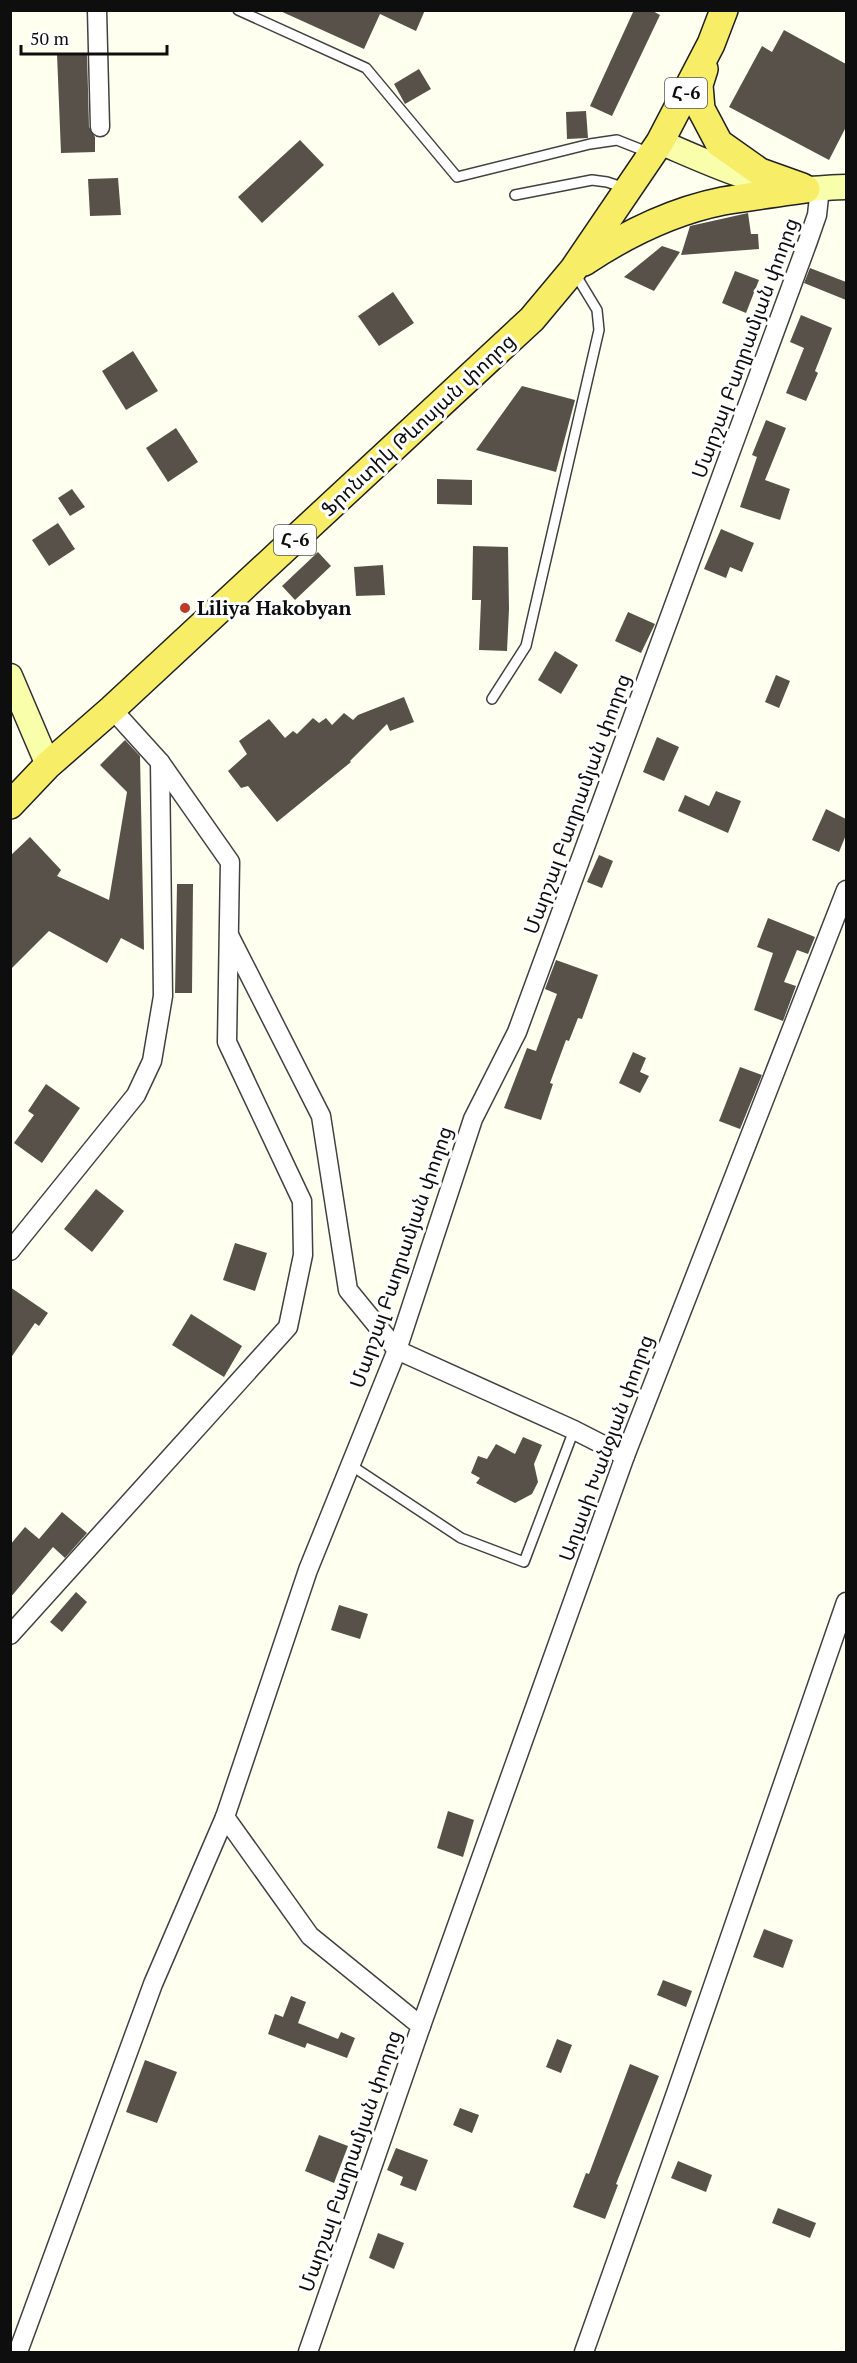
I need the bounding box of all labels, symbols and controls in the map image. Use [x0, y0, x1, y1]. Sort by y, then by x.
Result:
scale bar [21, 18, 166, 56]
text: 50 m [30, 26, 70, 50]
road number: Հ-6 [665, 78, 707, 108]
street label: Մարշալ Բաղրամյան փողոց [685, 214, 804, 482]
street label: Ֆրոնտիկ Թևոսյան փողոց [315, 327, 521, 522]
road number: Հ-6 [274, 525, 316, 555]
place label: Liliya Hakobyan [197, 594, 352, 621]
marker: Liliya Hakobyan [178, 601, 192, 615]
street label: Մարշալ Բաղրամյան փողոց [517, 670, 636, 938]
street label: Մարշալ Բաղրամյան փողոց [343, 1122, 458, 1391]
street label: Աղասի Խանջյան փողոց [552, 1331, 659, 1565]
street label: Մարշալ Բաղրամյան փողոց [292, 2026, 407, 2295]

